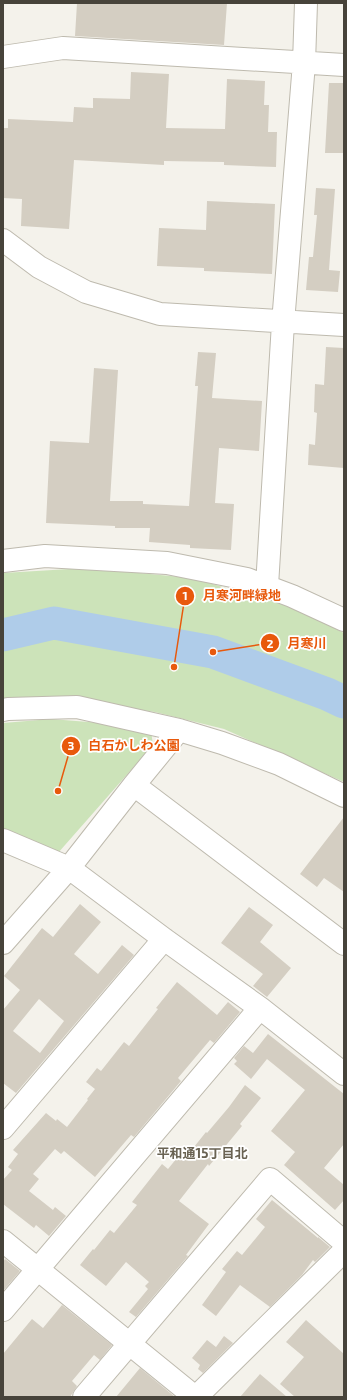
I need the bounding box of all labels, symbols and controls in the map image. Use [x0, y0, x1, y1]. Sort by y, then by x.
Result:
callout: 月寒河畔緑地 [175, 583, 289, 608]
text: 月寒河畔緑地 [203, 587, 281, 603]
text: 1 [182, 588, 188, 602]
callout: 月寒川 [260, 631, 335, 656]
text: 月寒川 [287, 635, 327, 651]
text: 2 [267, 636, 274, 650]
callout: 白石かしわ公園 [61, 733, 188, 758]
text: 白石かしわ公園 [88, 737, 180, 753]
text: 3 [68, 738, 75, 752]
district label: 平和通15丁目北 [157, 1145, 247, 1161]

